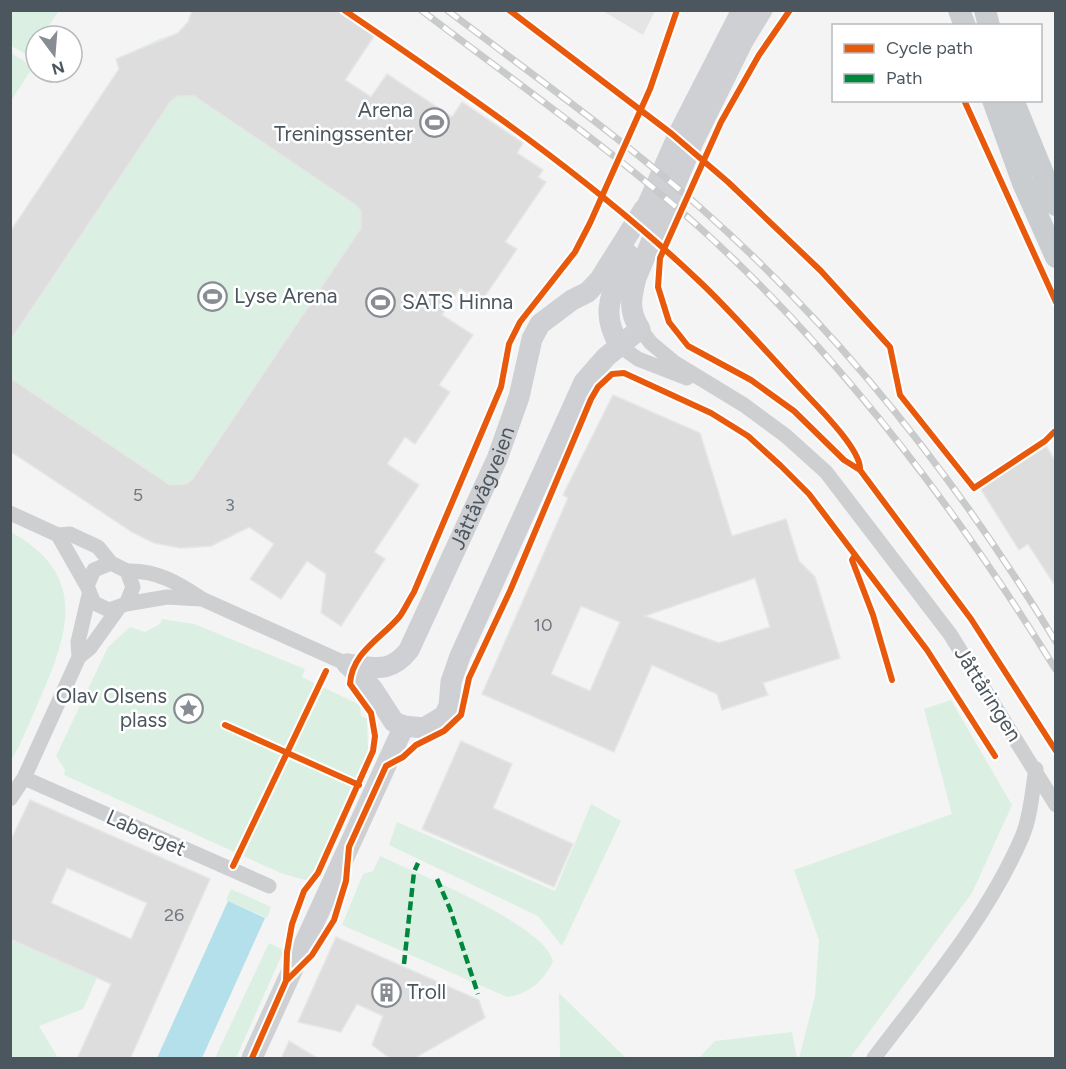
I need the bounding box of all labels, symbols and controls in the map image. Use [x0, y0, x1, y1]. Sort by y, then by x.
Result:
north arrow [24, 24, 84, 84]
legend [832, 24, 1042, 102]
text: Cycle path [886, 37, 973, 59]
text: N [49, 57, 67, 79]
text: Path [886, 67, 922, 89]
place label: Arena Treningssenter [274, 97, 413, 146]
sports icon: Arena Treningssenter [418, 106, 450, 138]
sports icon: Lyse Arena [197, 280, 229, 312]
place label: Lyse Arena [234, 283, 338, 308]
sports icon: SATS Hinna [365, 286, 397, 318]
place label: SATS Hinna [402, 289, 513, 314]
street label: Jåttåvågveien [444, 423, 519, 553]
house number: 5 [133, 484, 143, 506]
house number: 3 [225, 494, 235, 516]
house number: 10 [534, 614, 552, 636]
street label: Jåttåringen [949, 642, 1027, 746]
place label: Olav Olsens plass [56, 683, 167, 732]
place icon: Olav Olsens plass [172, 692, 204, 724]
street label: Laberget [103, 804, 190, 861]
house number: 26 [164, 904, 184, 926]
building icon: Troll [370, 976, 402, 1008]
place label: Troll [407, 979, 446, 1004]

